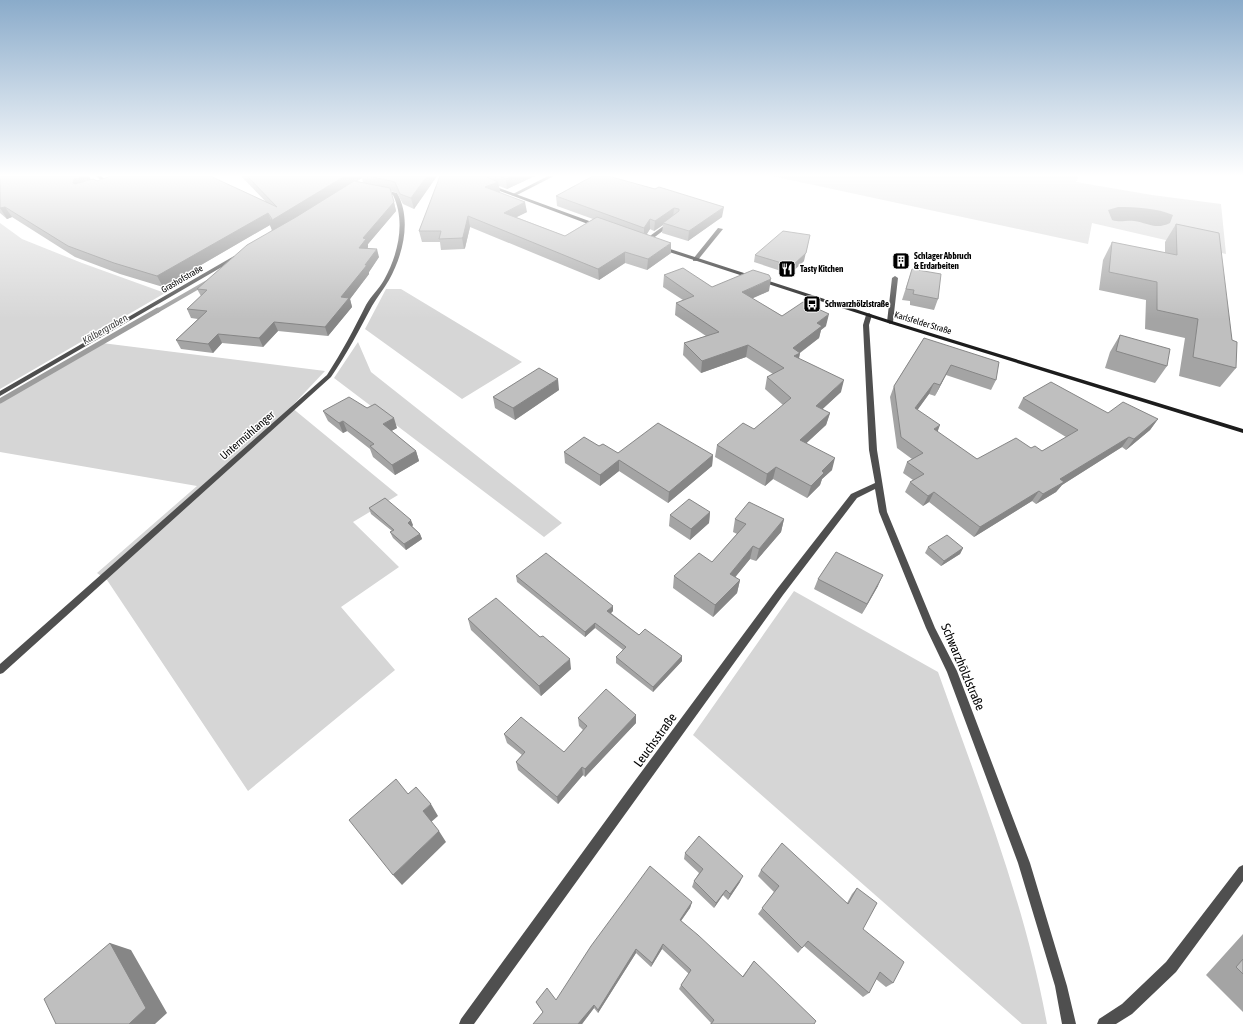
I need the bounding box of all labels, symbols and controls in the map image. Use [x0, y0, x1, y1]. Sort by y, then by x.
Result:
building icon: Schlager Abbruch & Erdarbeiten [891, 251, 911, 271]
place label: Schlager Abbruch & Erdarbeiten [914, 251, 972, 271]
restaurant icon: Tasty Kitchen [777, 259, 797, 279]
street label: Grashofstraße [159, 263, 205, 295]
place label: Tasty Kitchen [800, 264, 844, 274]
bus stop icon: Schwarzhölzlstraße [802, 294, 822, 314]
place label: Schwarzhölzlstraße [825, 299, 889, 309]
street label: Karlsfelder Straße [893, 310, 953, 336]
water label: Kälbergraben [81, 312, 130, 346]
street label: Untermühlanger [217, 408, 277, 462]
street label: Schwarzhölzlstraße [938, 621, 988, 713]
street label: Leuchsstraße [630, 710, 680, 770]

